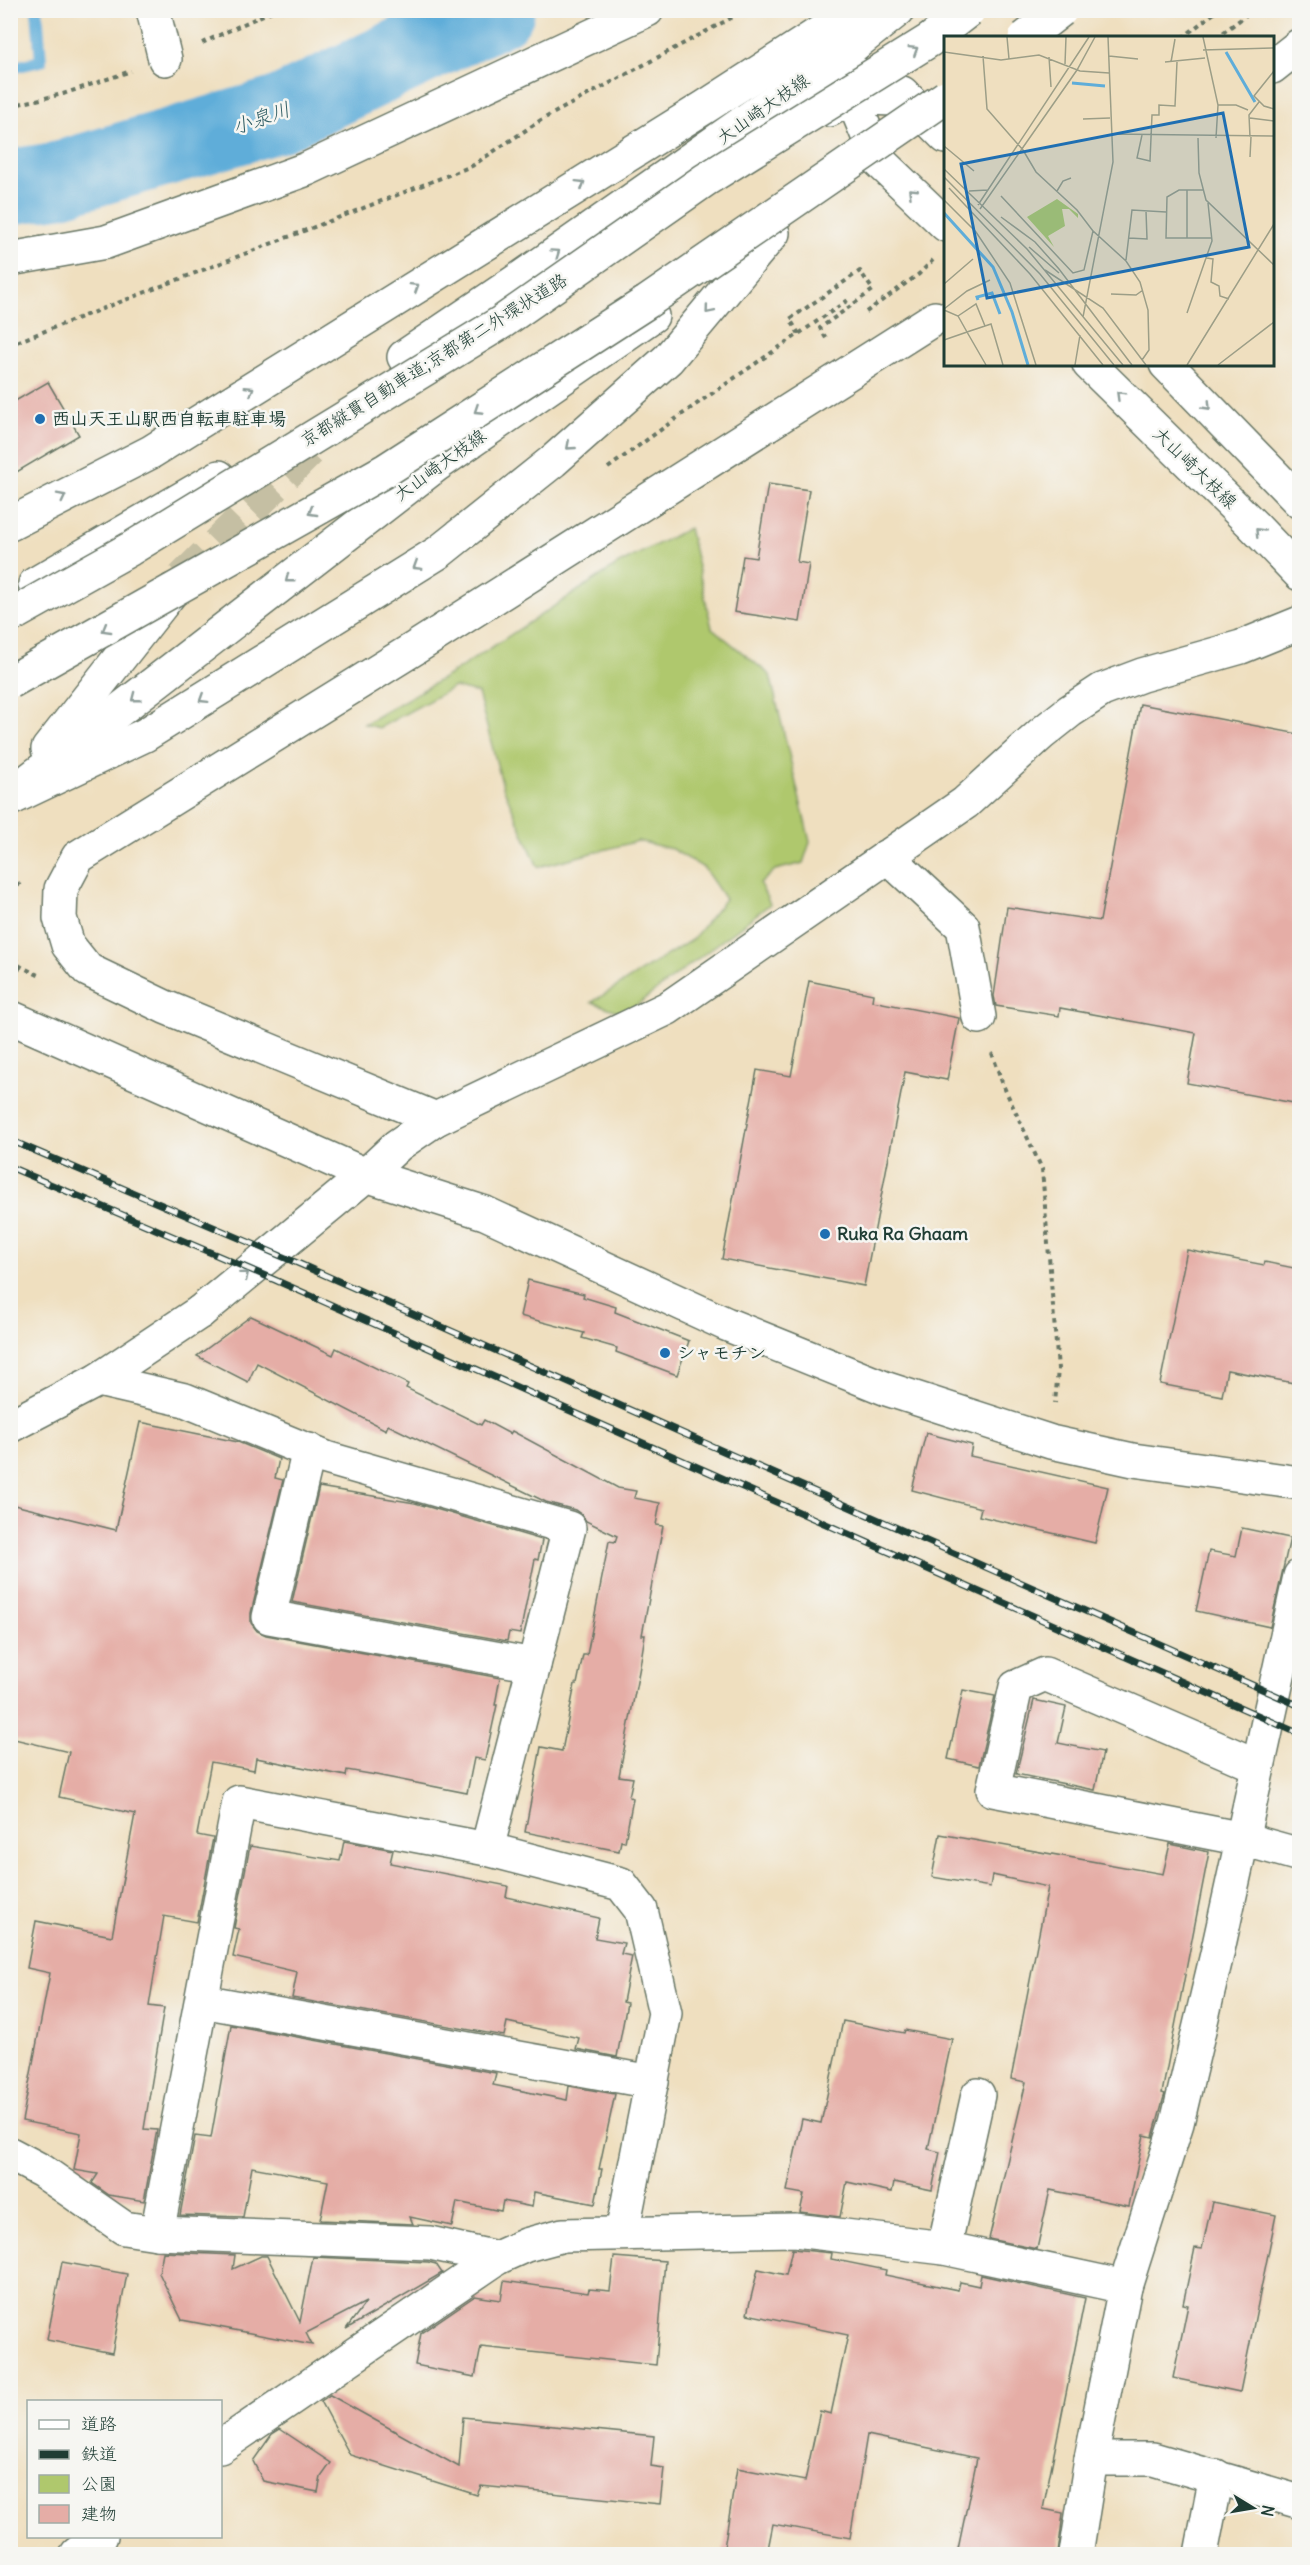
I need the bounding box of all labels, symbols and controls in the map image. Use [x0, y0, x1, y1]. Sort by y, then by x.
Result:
inset map [944, 36, 1274, 366]
one-way arrow [908, 46, 918, 58]
street label: 大山崎大枝線 [712, 68, 814, 149]
water label: 小泉川 [228, 96, 293, 139]
one-way arrow [575, 179, 585, 191]
one-way arrow [908, 189, 919, 200]
one-way arrow [550, 249, 561, 260]
street label: 京都縦貫自動車道;京都第二外環状道路 [296, 268, 571, 452]
one-way arrow [409, 282, 419, 294]
one-way arrow [705, 303, 716, 314]
one-way arrow [243, 386, 254, 397]
one-way arrow [1117, 391, 1127, 402]
one-way arrow [1200, 399, 1211, 410]
one-way arrow [474, 403, 485, 414]
place label: 西山天王山駅西自転車駐車場 [52, 407, 286, 430]
marker: 西山天王山駅西自転車駐車場 [33, 412, 47, 426]
street label: 大山崎大枝線 [1149, 422, 1242, 513]
street label: 大山崎大枝線 [389, 424, 490, 506]
one-way arrow [566, 439, 577, 450]
one-way arrow [56, 493, 67, 504]
one-way arrow [308, 504, 318, 516]
one-way arrow [1255, 528, 1266, 538]
one-way arrow [412, 559, 423, 570]
one-way arrow [285, 572, 296, 583]
one-way arrow [102, 621, 112, 633]
one-way arrow [130, 691, 141, 702]
one-way arrow [199, 692, 209, 704]
place label: Ruka Ra Ghaam [837, 1222, 968, 1245]
marker: Ruka Ra Ghaam [818, 1227, 832, 1241]
one-way arrow [238, 1271, 249, 1282]
place label: シャモチン [677, 1341, 766, 1364]
marker: シャモチン [658, 1346, 672, 1360]
legend [27, 2400, 222, 2538]
text: 道路 [81, 2412, 117, 2435]
text: 鉄道 [81, 2442, 117, 2465]
text: 公園 [81, 2472, 117, 2495]
north arrow [1223, 2478, 1283, 2538]
text: 建物 [81, 2502, 117, 2525]
text: N [1257, 2504, 1279, 2518]

